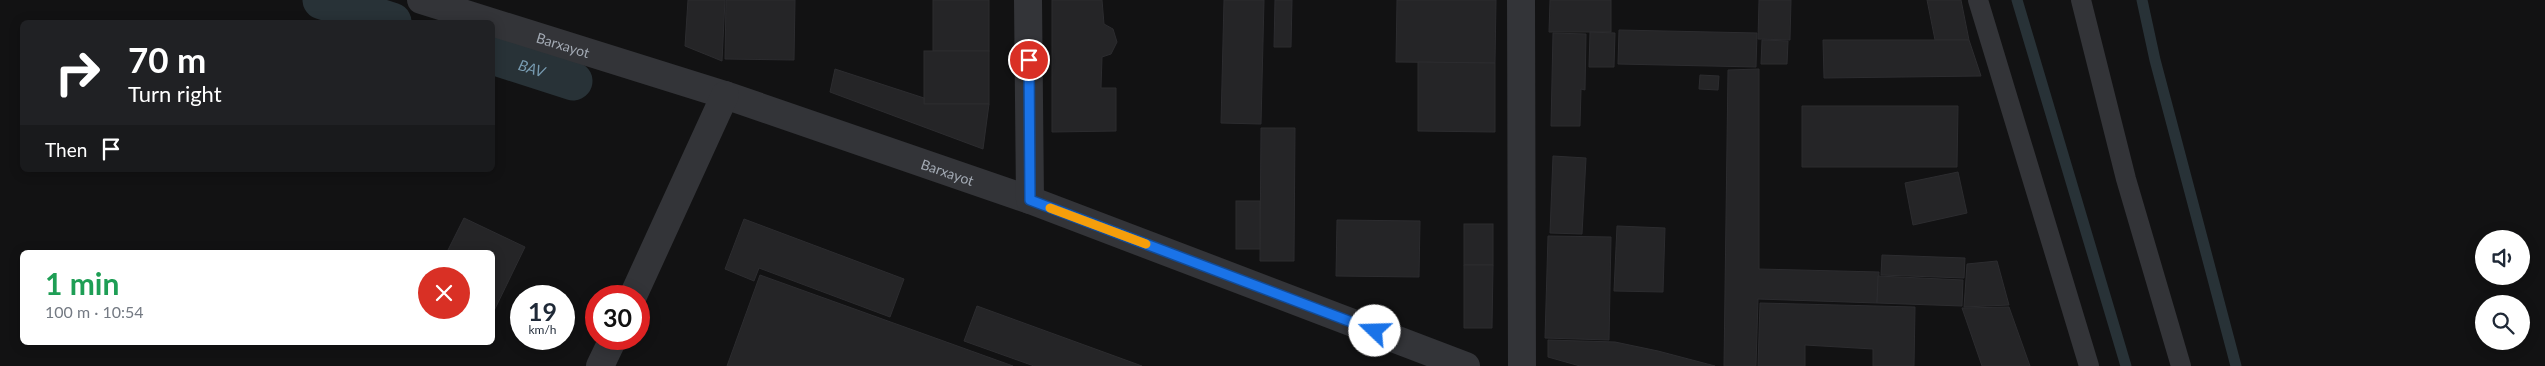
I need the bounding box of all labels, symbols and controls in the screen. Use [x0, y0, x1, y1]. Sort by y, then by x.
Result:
street label: Barxayot [535, 28, 592, 61]
text: 70 m [128, 38, 206, 80]
pin [1008, 39, 1050, 81]
icon: right [45, 40, 110, 105]
icon: arrive [1015, 46, 1043, 74]
water label: BAV [516, 55, 549, 81]
text: Turn right [128, 80, 222, 107]
icon: arrive [97, 135, 125, 163]
text: Then [45, 138, 87, 161]
street label: Barxayot [919, 155, 976, 189]
map controls [2475, 230, 2530, 350]
button: sound [2475, 230, 2530, 285]
text: 1 min [45, 265, 119, 301]
button: close [418, 267, 470, 319]
speed limit sign: 30 [585, 285, 650, 350]
button: search [2475, 295, 2530, 350]
text: 19 [528, 296, 557, 326]
text: 100 m · 10:54 [45, 302, 144, 321]
position arrow [1348, 304, 1400, 356]
text: km/h [528, 322, 557, 337]

